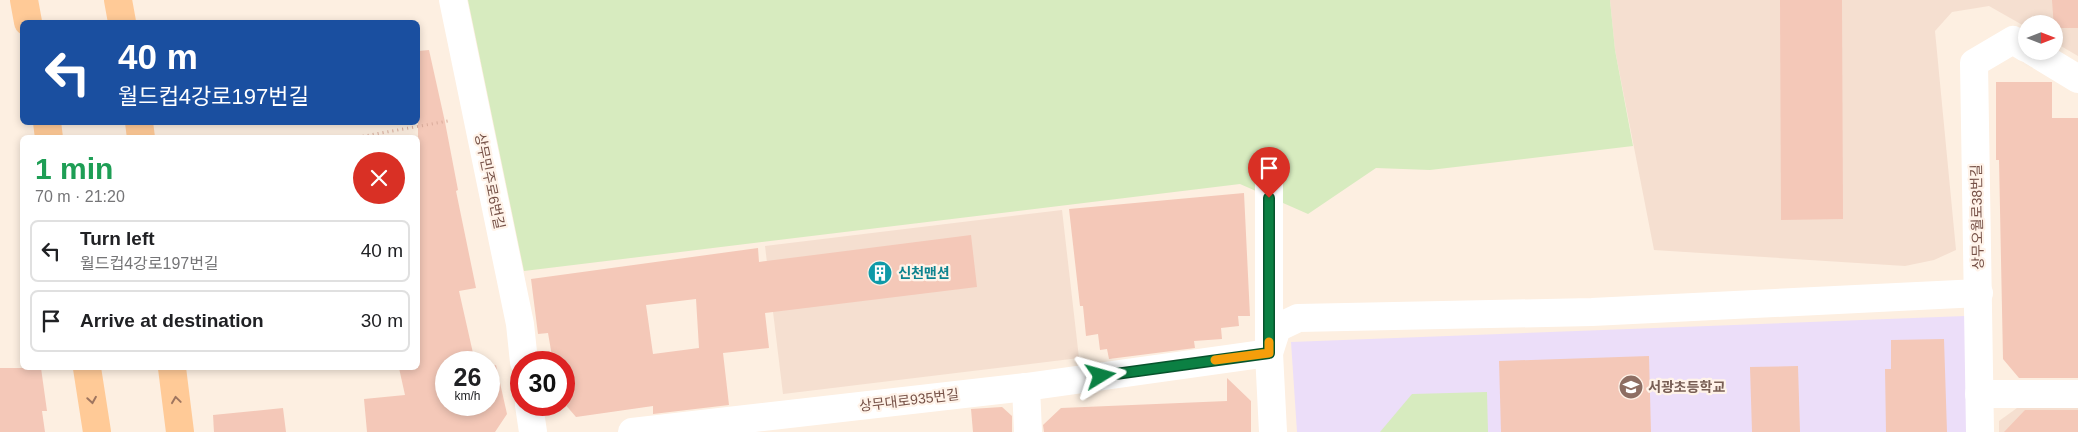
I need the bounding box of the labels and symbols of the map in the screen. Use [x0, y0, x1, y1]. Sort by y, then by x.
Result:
north arrow [2018, 15, 2062, 60]
street label: 상무민주로6번길 [472, 131, 508, 231]
pin [1248, 147, 1290, 198]
street label: 상무오월로38번길 [1968, 164, 1986, 270]
building icon: 신천맨션 [867, 260, 893, 286]
place label: 신천맨션 [898, 265, 950, 281]
position arrow [1074, 349, 1126, 401]
speed limit sign: 30 [510, 351, 575, 416]
school or university icon: 서광초등학교 [1618, 374, 1644, 400]
place label: 서광초등학교 [1648, 379, 1725, 395]
street label: 상무대로935번길 [858, 386, 960, 414]
one-way arrow [172, 395, 182, 404]
one-way arrow [86, 396, 97, 404]

